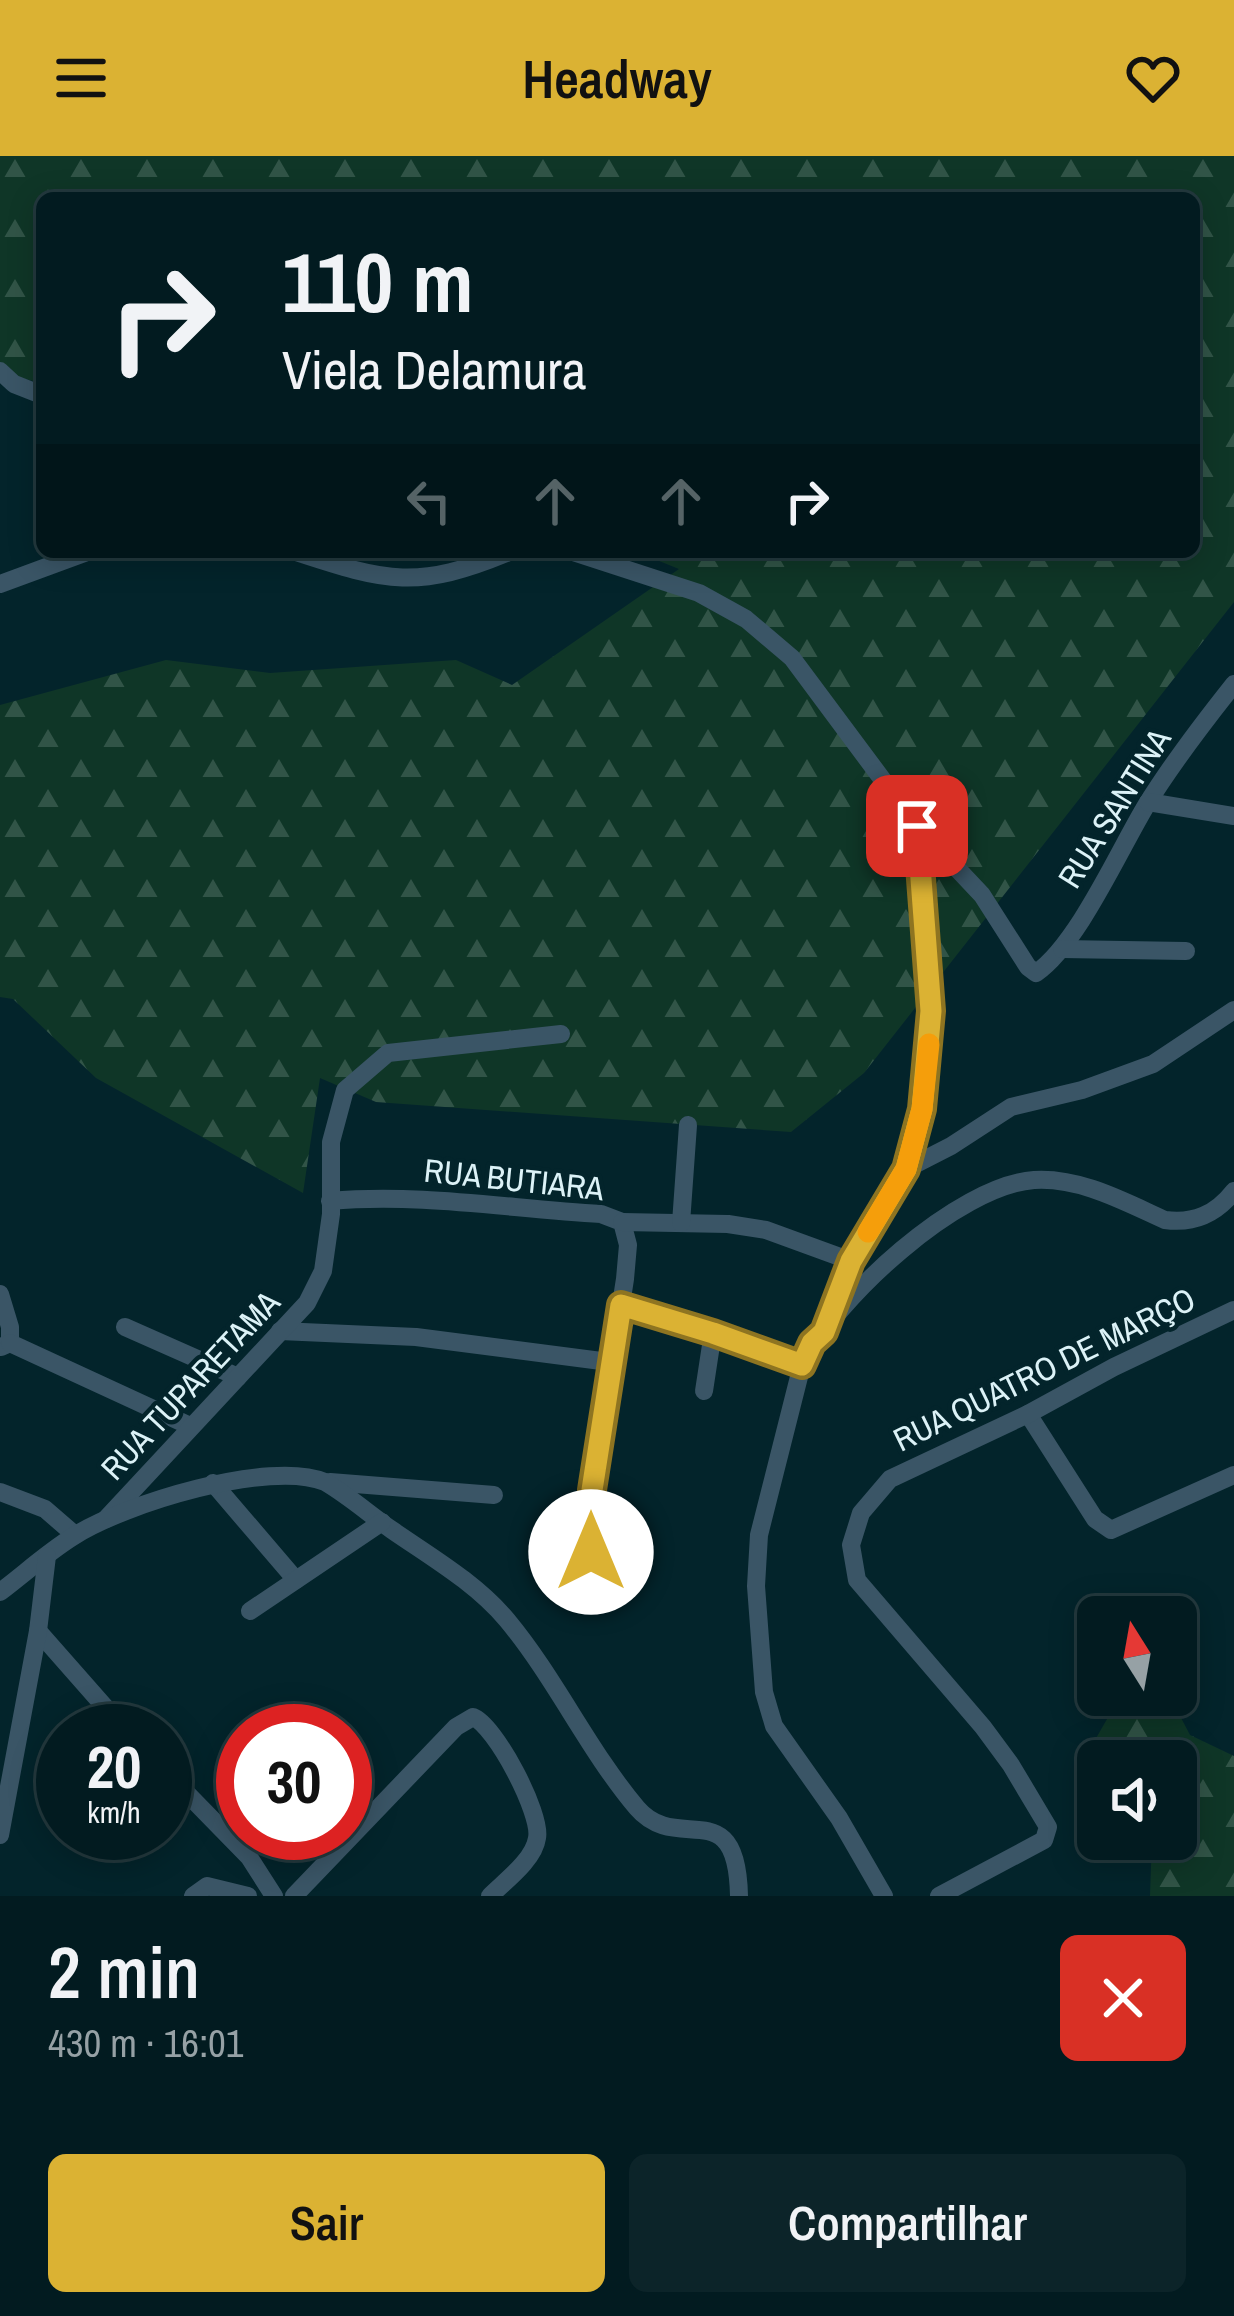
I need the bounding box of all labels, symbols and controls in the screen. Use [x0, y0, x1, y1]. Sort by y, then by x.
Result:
text: Headway [522, 42, 712, 115]
icon: menu [48, 45, 114, 111]
icon: heart [1120, 45, 1186, 111]
text: 110 m [282, 225, 474, 338]
icon: right [84, 240, 240, 396]
text: Viela Delamura [282, 333, 586, 406]
icon: left [396, 468, 462, 534]
icon: ahead [522, 468, 588, 534]
icon: ahead [648, 468, 714, 534]
icon: right [774, 468, 840, 534]
street label: RUA SANTINA [1048, 719, 1181, 896]
pin [866, 775, 968, 877]
icon: arrive [884, 793, 950, 859]
street label: RUA BUTIARA [422, 1148, 607, 1210]
street label: RUA QUATRO DE MARÇO [886, 1277, 1202, 1461]
street label: RUA TUPARETAMA [91, 1280, 290, 1489]
position arrow [528, 1489, 654, 1615]
north arrow [1077, 1596, 1197, 1716]
map controls [1077, 1596, 1197, 1860]
speed limit sign: 30 [216, 1704, 372, 1860]
text: 20 [87, 1726, 141, 1807]
button: sound [1077, 1740, 1197, 1860]
text: km/h [87, 1792, 141, 1832]
text: 2 min [48, 1923, 200, 2020]
button: close [1060, 1935, 1186, 2061]
text: 430 m · 16:01 [48, 2017, 244, 2069]
button: Sair [48, 2154, 605, 2292]
button: Compartilhar [629, 2154, 1186, 2292]

